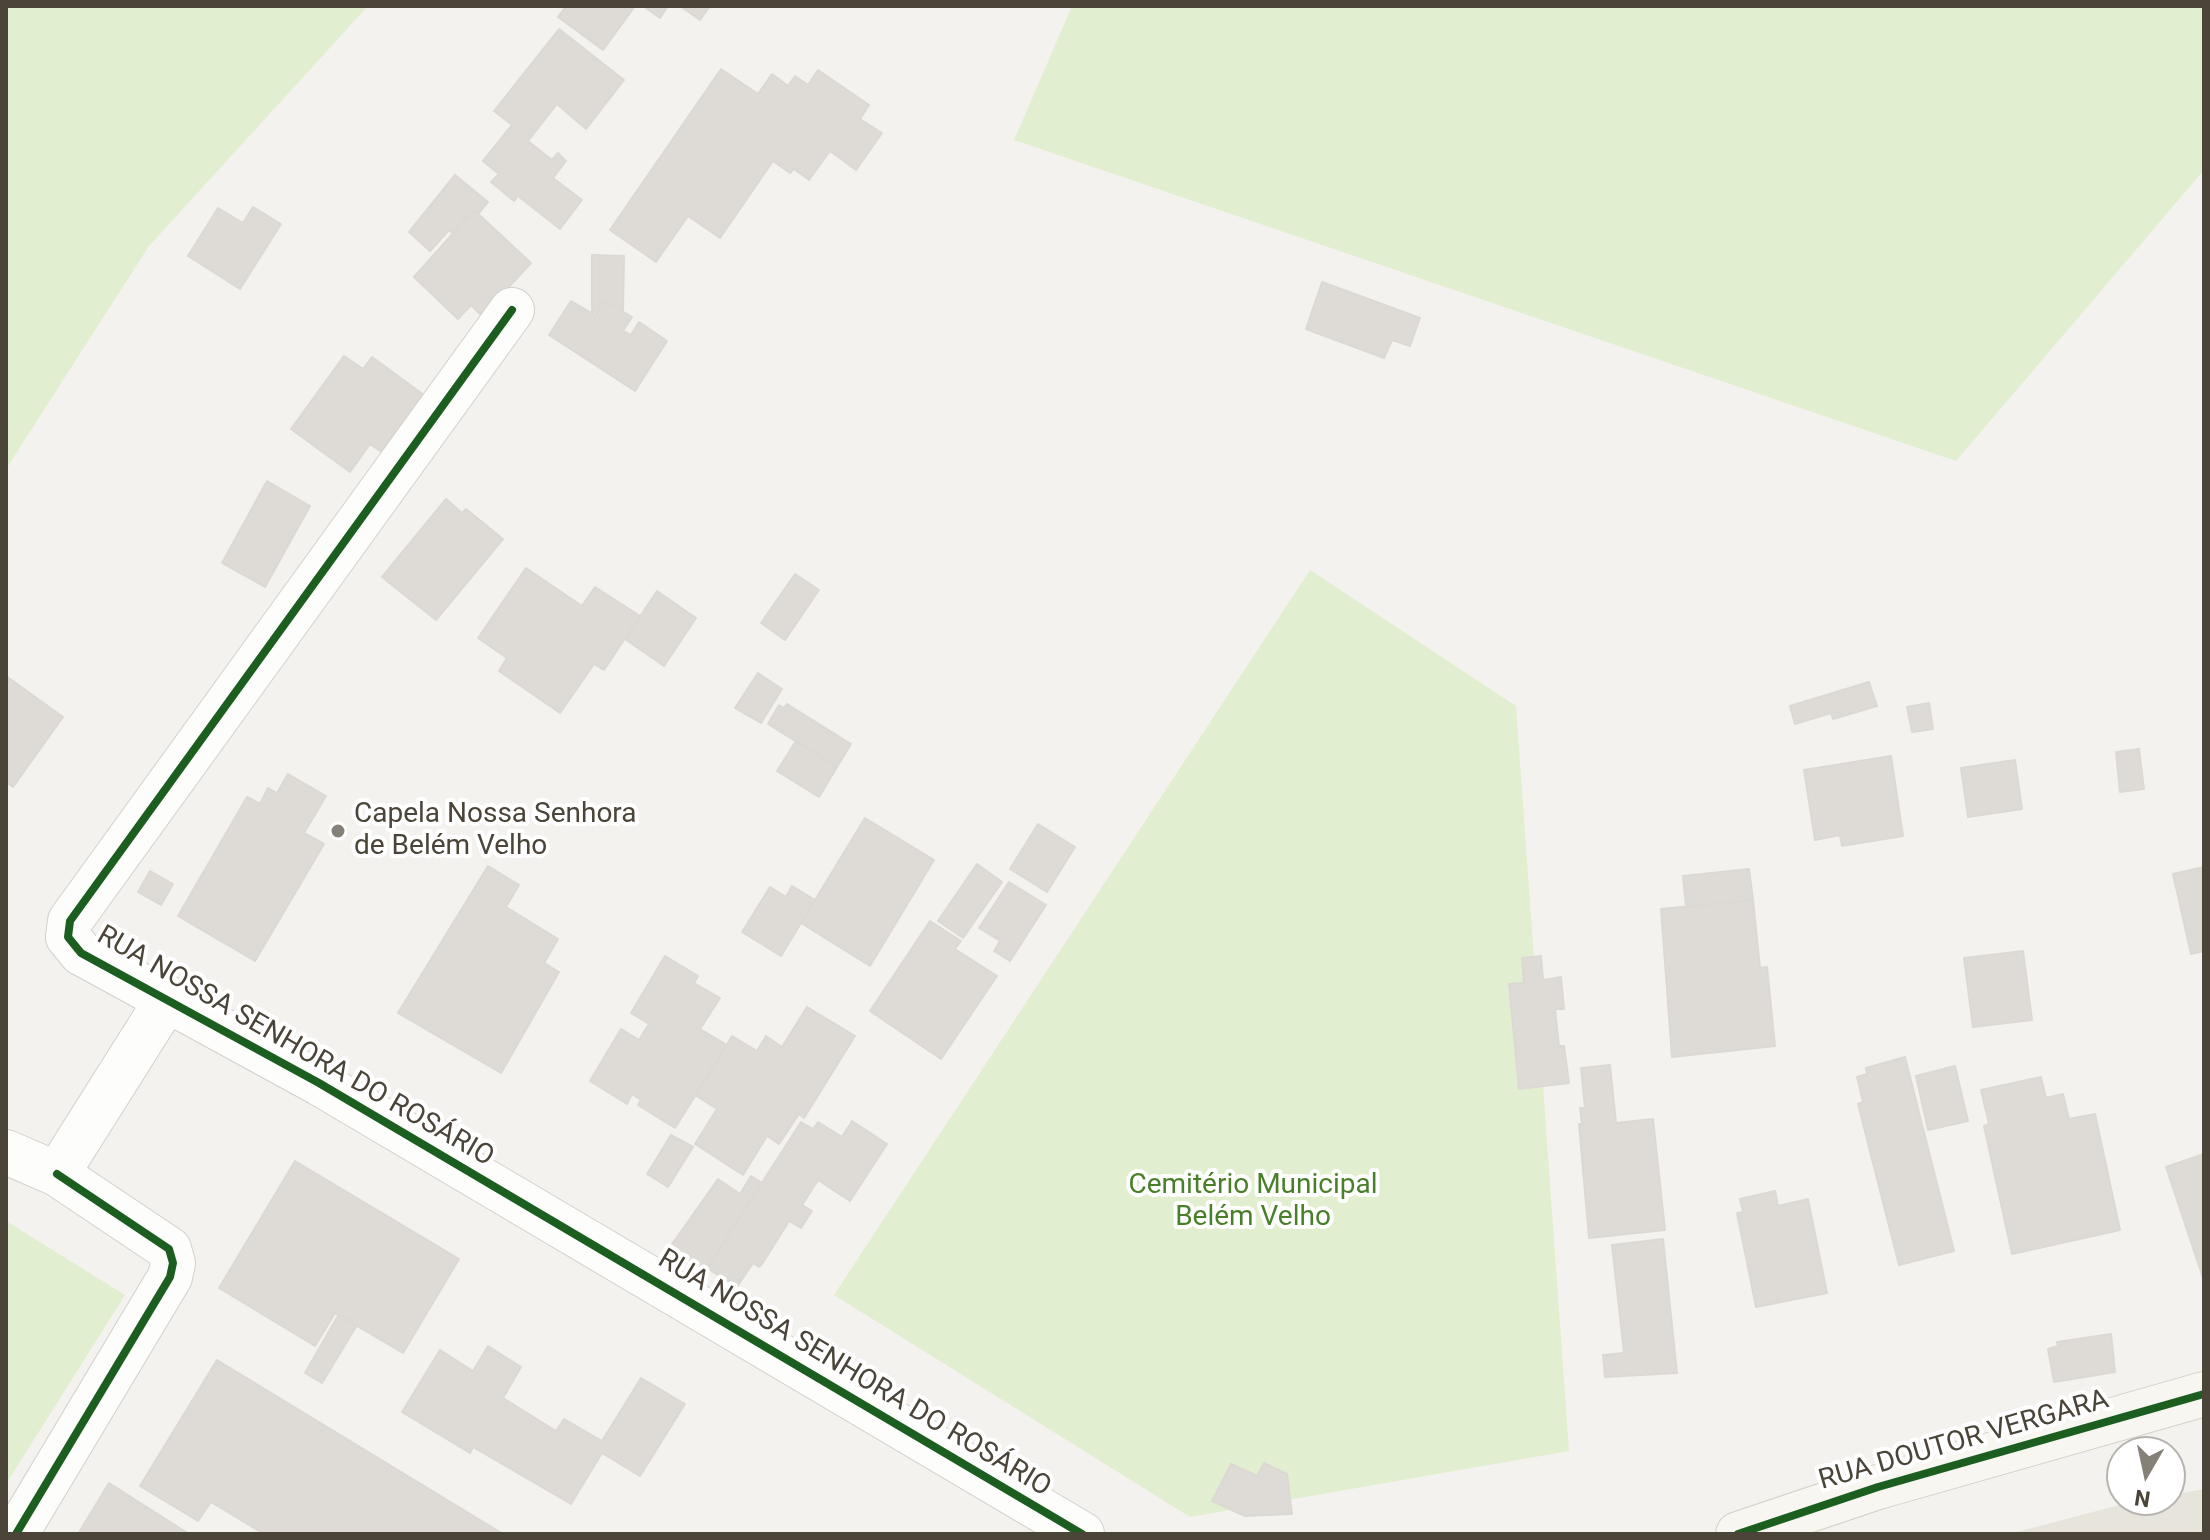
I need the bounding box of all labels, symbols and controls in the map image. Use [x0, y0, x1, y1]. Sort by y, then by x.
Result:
place label: Capela Nossa Senhora de Belém Velho [354, 798, 637, 864]
marker: Capela Nossa Senhora de Belém Velho [329, 822, 347, 840]
street label: RUA NOSSA SENHORA DO ROSÁRIO [91, 919, 499, 1175]
park label: Cemitério Municipal Belém Velho [1128, 1169, 1378, 1235]
street label: RUA NOSSA SENHORA DO ROSÁRIO [651, 1243, 1057, 1505]
street label: RUA DOUTOR VERGARA [1815, 1384, 2113, 1498]
north arrow [2106, 1436, 2186, 1516]
text: N [2133, 1485, 2152, 1512]

